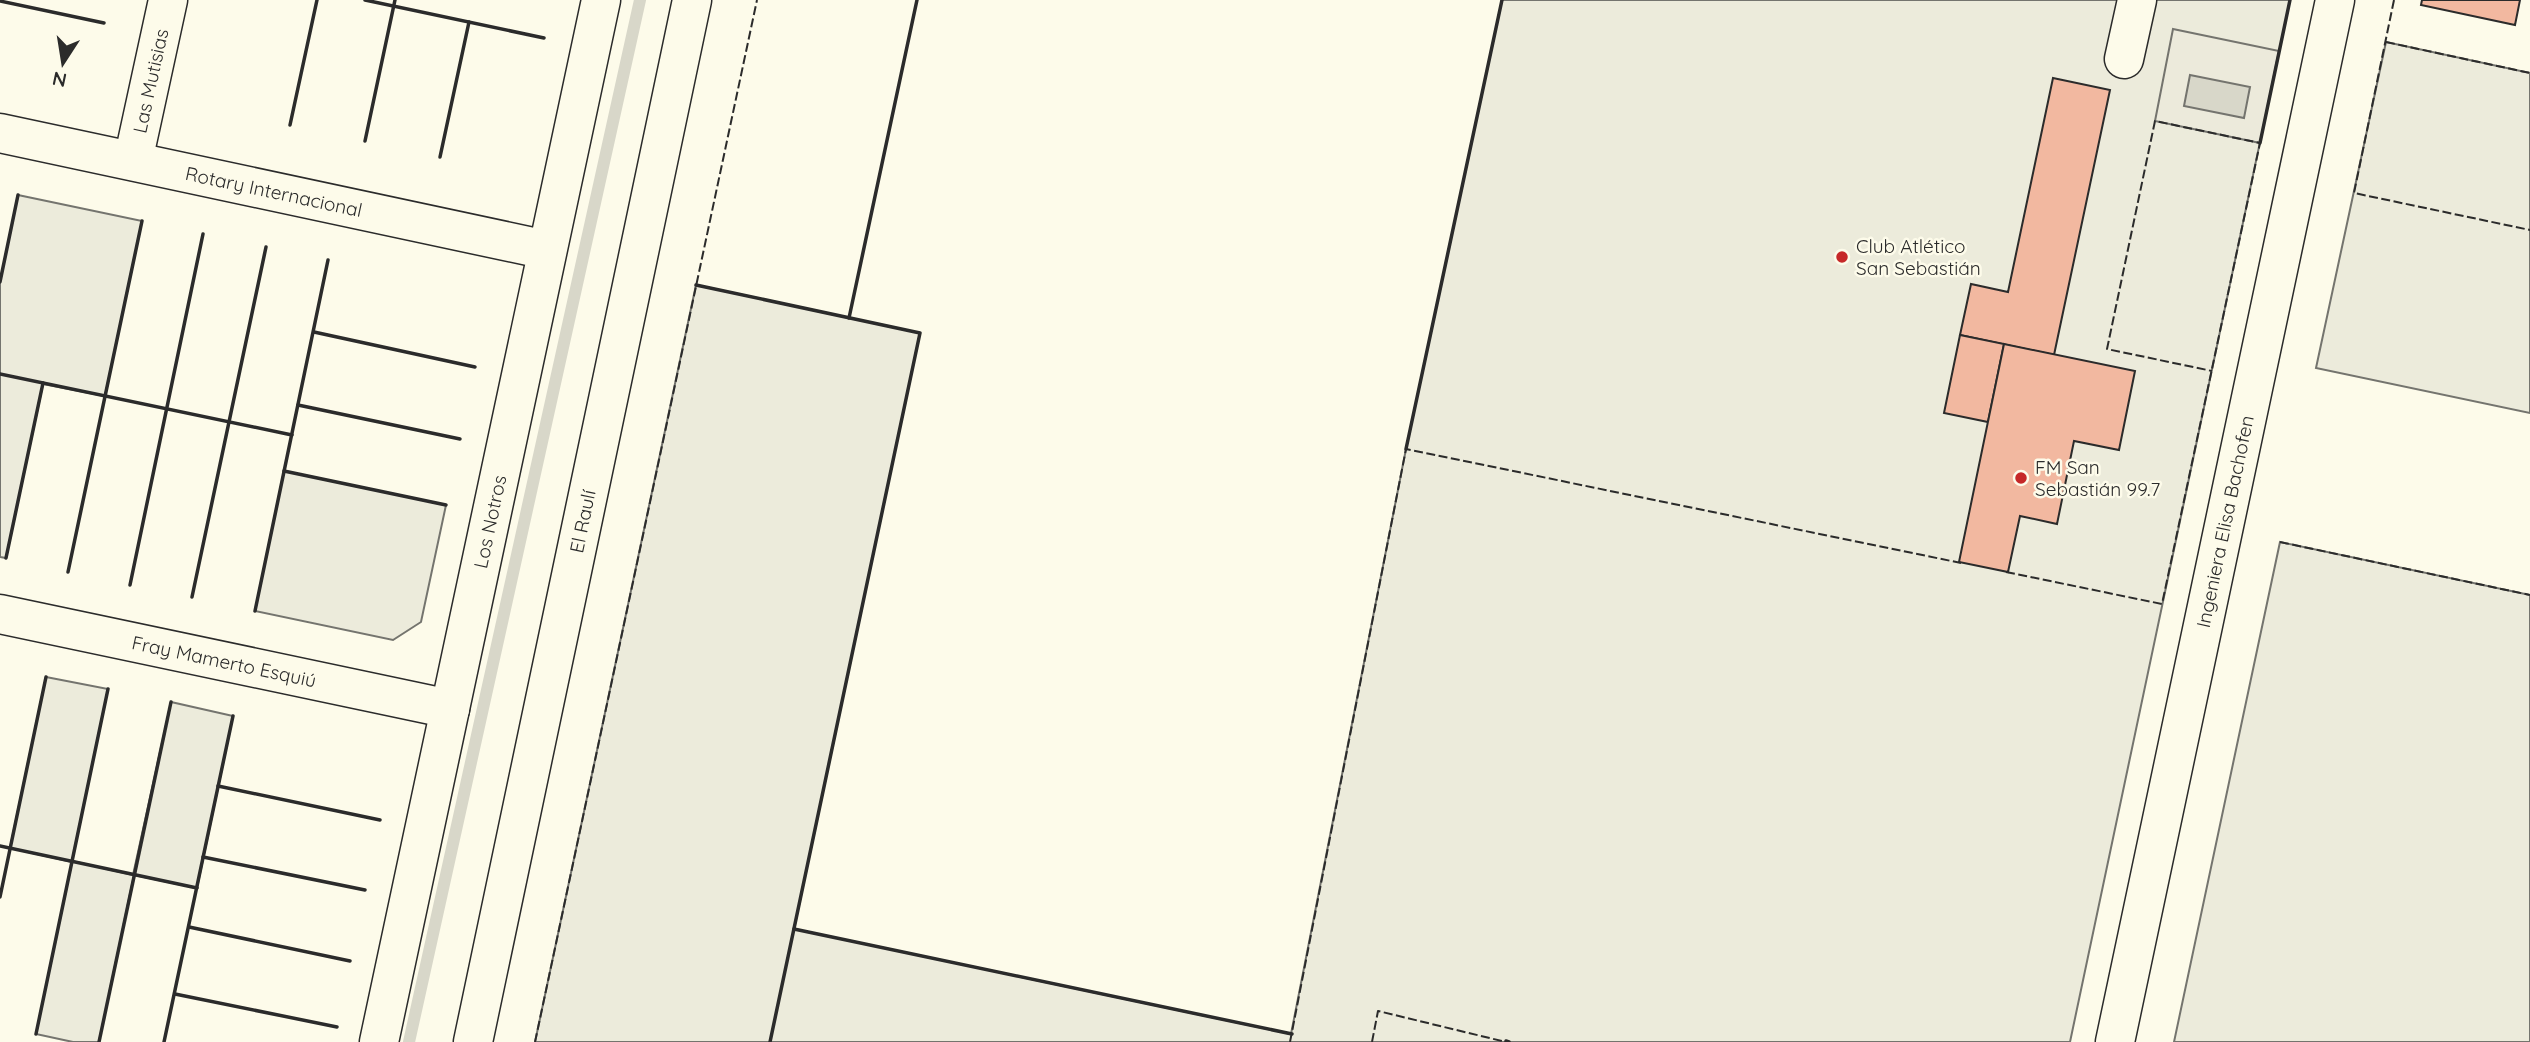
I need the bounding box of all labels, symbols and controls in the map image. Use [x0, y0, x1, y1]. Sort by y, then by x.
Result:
street label: Las Mutisias [127, 26, 173, 135]
north arrow [28, 28, 98, 98]
text: N [50, 66, 69, 93]
street label: Rotary Internacional [183, 161, 365, 222]
place label: Club Atlético San Sebastián [1856, 234, 1981, 280]
marker: Club Atlético San Sebastián [1834, 249, 1850, 265]
street label: Ingeniera Elisa Bachofen [2191, 413, 2259, 630]
place label: FM San Sebastián 99.7 [2035, 455, 2160, 501]
marker: FM San Sebastián 99.7 [2013, 470, 2029, 486]
street label: Los Notros [468, 473, 511, 571]
street label: El Raulí [564, 487, 601, 555]
street label: Fray Mamerto Esquiú [130, 630, 318, 692]

